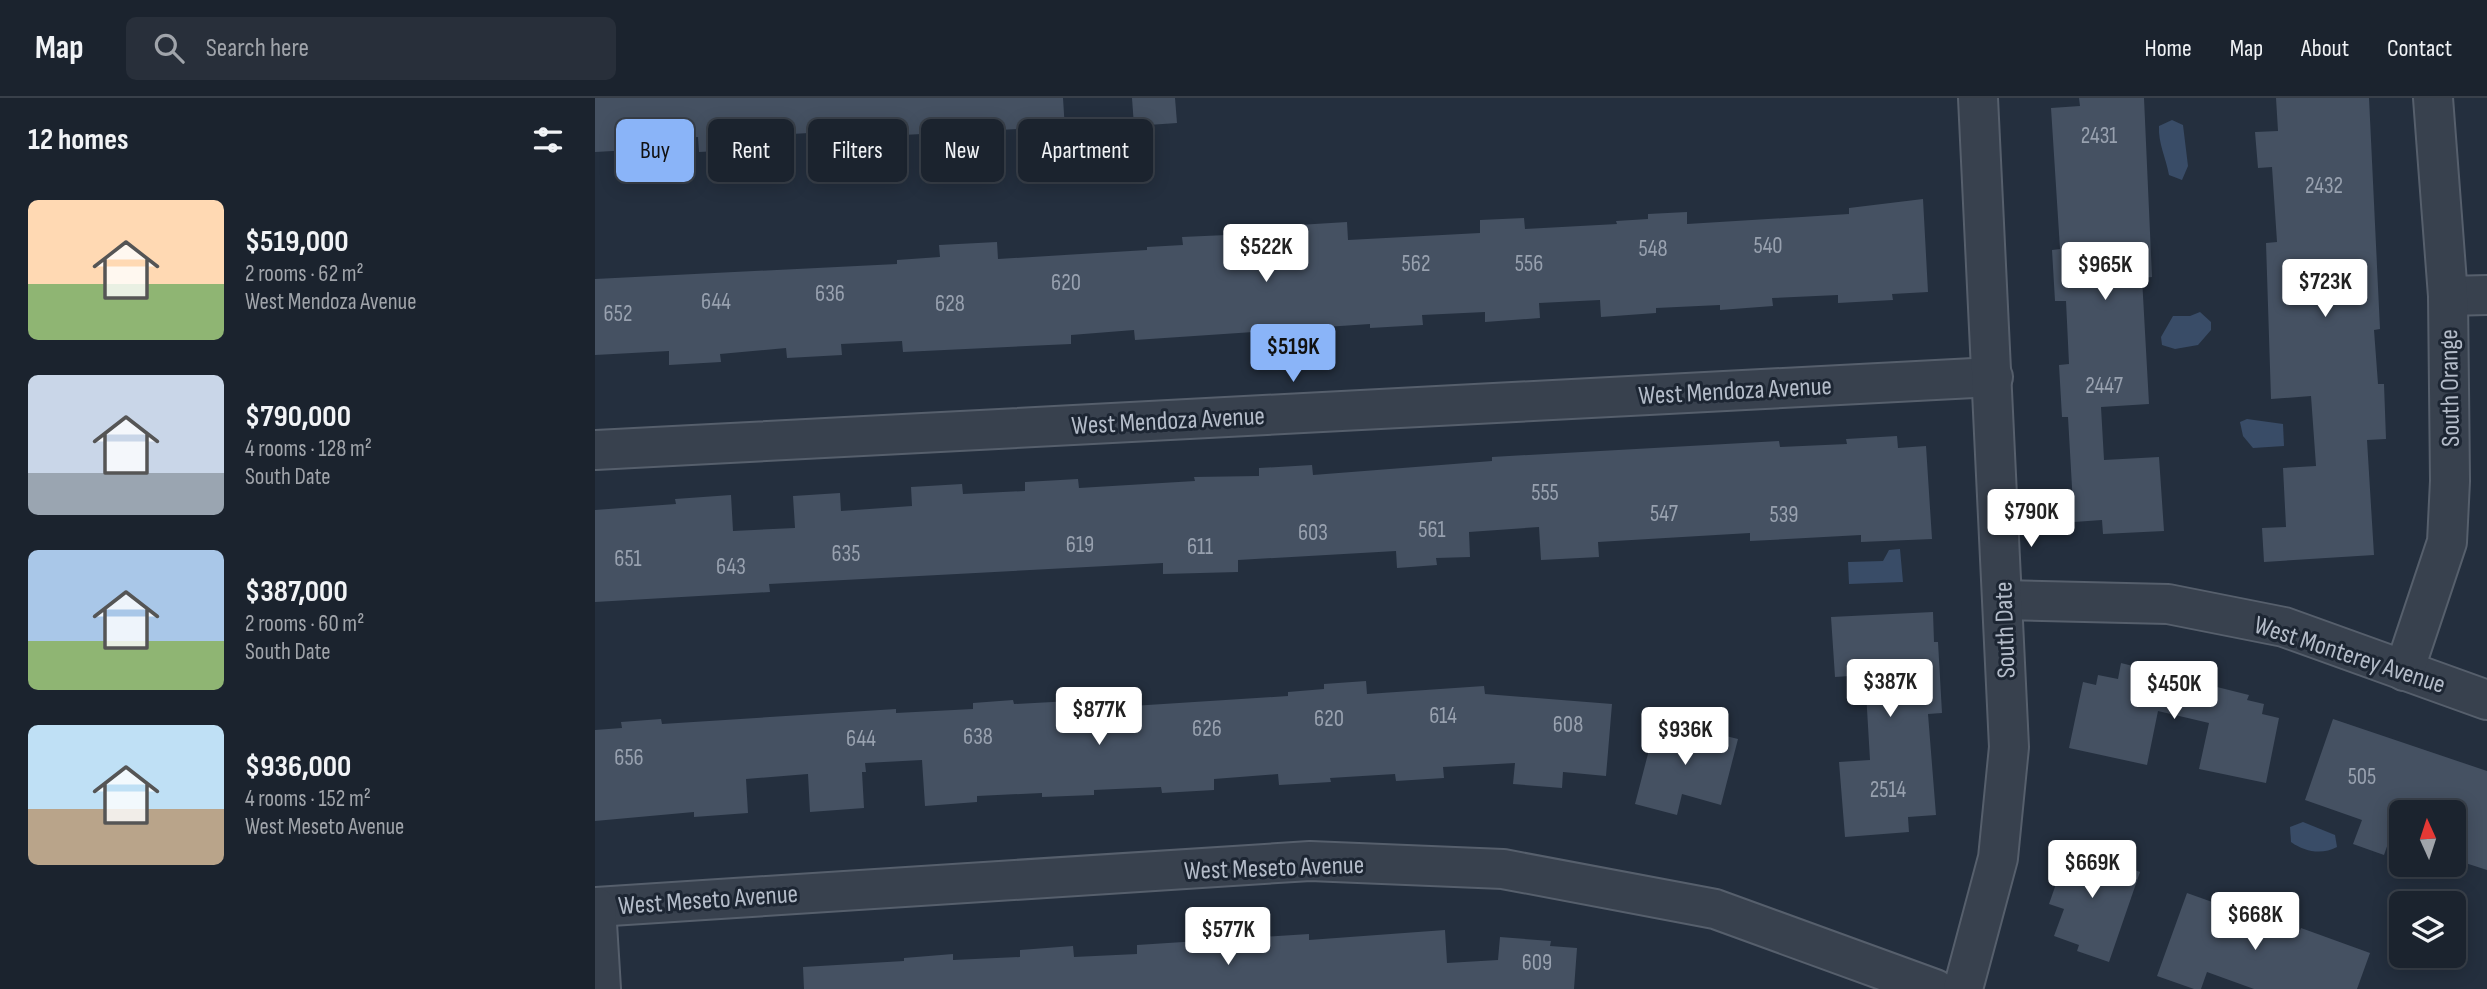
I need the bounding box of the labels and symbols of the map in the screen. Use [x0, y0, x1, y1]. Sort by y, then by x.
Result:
house number: 2431 [2081, 122, 2117, 150]
house number: 2432 [2305, 172, 2343, 200]
pin: $522K [1217, 225, 1315, 284]
house number: 540 [1753, 232, 1783, 260]
house number: 548 [1638, 235, 1668, 263]
pin: $965K [2056, 242, 2154, 302]
house number: 562 [1402, 250, 1430, 278]
house number: 556 [1515, 250, 1543, 278]
pin: $723K [2276, 260, 2374, 319]
house number: 620 [1051, 269, 1081, 297]
house number: 636 [815, 280, 845, 308]
house number: 644 [701, 288, 731, 316]
house number: 628 [935, 290, 965, 318]
house number: 652 [604, 300, 632, 328]
pin: $519K [1244, 324, 1342, 384]
street label: South Orange [2434, 329, 2467, 447]
street label: West Mendoza Avenue [1637, 371, 1833, 412]
house number: 2447 [2085, 372, 2123, 400]
street label: West Mendoza Avenue [1070, 401, 1266, 442]
house number: 555 [1531, 479, 1559, 507]
pin: $790K [1982, 490, 2080, 549]
house number: 547 [1650, 500, 1678, 528]
house number: 539 [1769, 501, 1799, 529]
house number: 561 [1418, 516, 1446, 544]
house number: 603 [1298, 519, 1328, 547]
house number: 619 [1066, 531, 1094, 559]
house number: 611 [1187, 533, 1213, 561]
house number: 635 [832, 540, 860, 568]
house number: 651 [614, 545, 642, 573]
house number: 643 [716, 553, 746, 581]
street label: South Date [1988, 581, 2023, 679]
street label: West Monterey Avenue [2250, 610, 2449, 701]
pin: $387K [1841, 660, 1939, 719]
pin: $450K [2125, 662, 2223, 721]
pin: $877K [1050, 688, 1148, 747]
house number: 614 [1429, 702, 1457, 730]
house number: 620 [1314, 705, 1344, 733]
pin: $936K [1636, 708, 1734, 767]
house number: 608 [1553, 711, 1583, 739]
house number: 626 [1192, 715, 1222, 743]
house number: 638 [963, 723, 993, 751]
house number: 644 [846, 725, 876, 753]
house number: 656 [614, 744, 644, 772]
house number: 505 [2348, 763, 2376, 791]
house number: 2514 [1870, 776, 1907, 804]
north arrow [2389, 800, 2466, 877]
pin: $669K [2043, 840, 2141, 900]
street label: West Meseto Avenue [1183, 850, 1365, 887]
street label: West Meseto Avenue [617, 879, 799, 922]
pin: $668K [2206, 892, 2304, 952]
pin: $577K [1179, 908, 1277, 967]
house number: 609 [1522, 949, 1552, 977]

